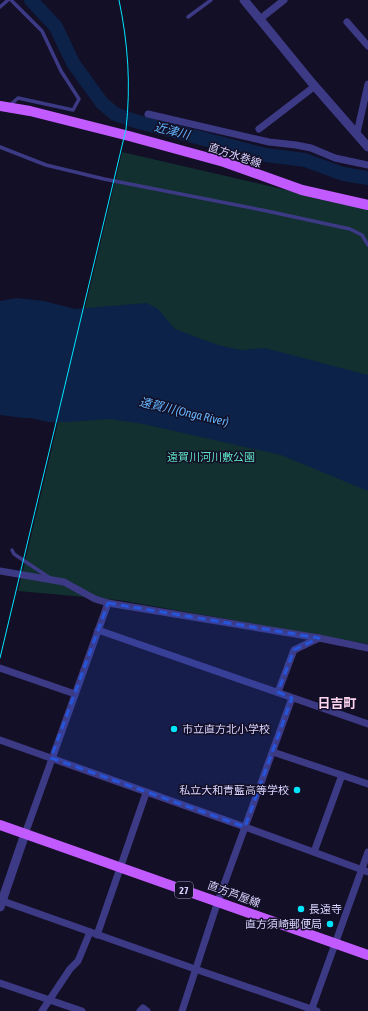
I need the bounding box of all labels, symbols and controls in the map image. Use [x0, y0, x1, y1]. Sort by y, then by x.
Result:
water label: 近津川 [153, 120, 193, 143]
street label: 直方水巻線 [207, 141, 263, 169]
water label: 遠賀川 (Onga River) [138, 395, 230, 429]
park label: 遠賀川河川敷公園 [167, 451, 255, 463]
district label: 日吉町 [317, 696, 357, 711]
place label: 市立直方北小学校 [182, 723, 270, 735]
marker: 市立直方北小学校 [169, 724, 179, 734]
place label: 私立大和青藍高等学校 [179, 784, 289, 796]
marker: 私立大和青藍高等学校 [292, 785, 302, 795]
street label: 直方芦屋線 [206, 879, 262, 909]
road number: 27 [175, 882, 193, 898]
place label: 長遠寺 [309, 903, 342, 915]
marker: 長遠寺 [296, 904, 306, 914]
place label: 直方須崎郵便局 [245, 918, 322, 930]
marker: 直方須崎郵便局 [325, 919, 335, 929]

